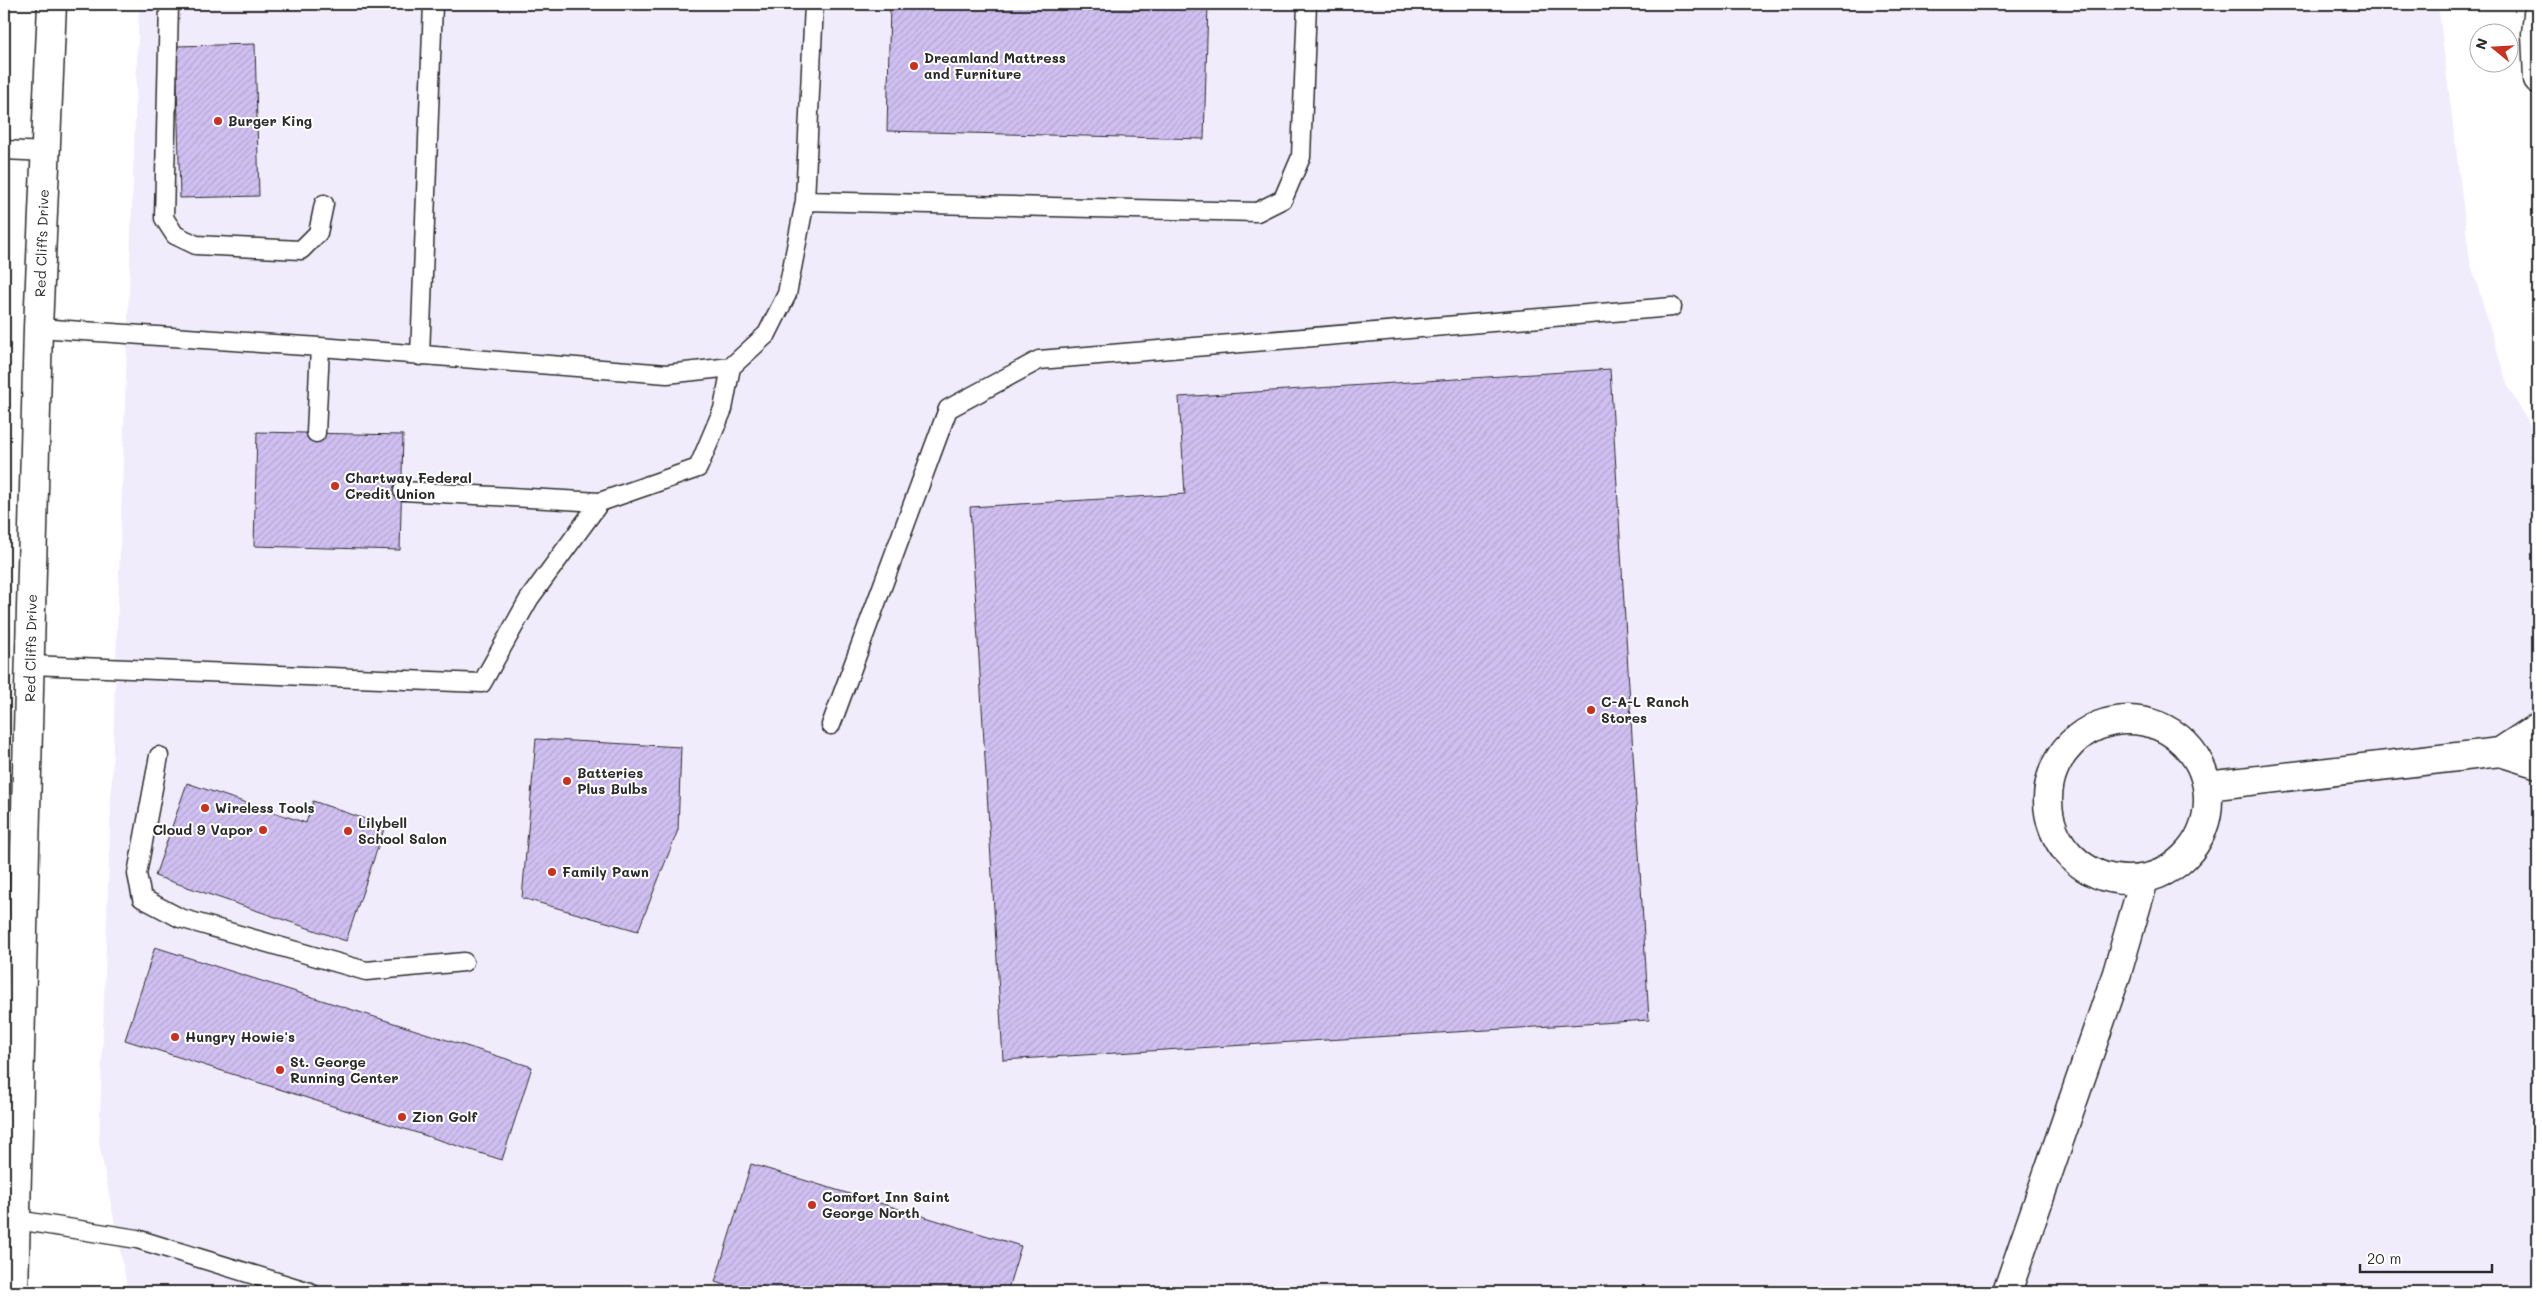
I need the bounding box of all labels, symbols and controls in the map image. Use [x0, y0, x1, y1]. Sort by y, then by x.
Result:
north arrow [2470, 22, 2520, 72]
text: N [2470, 36, 2492, 52]
place label: Dreamland Mattress and Furniture [924, 48, 1066, 83]
marker: Dreamland Mattress and Furniture [908, 60, 920, 72]
place label: Burger King [228, 111, 312, 130]
marker: Burger King [212, 115, 224, 127]
street label: Red Cliffs Drive [30, 189, 53, 297]
place label: Chartway Federal Credit Union [345, 468, 472, 503]
marker: Chartway Federal Credit Union [329, 480, 341, 492]
street label: Red Cliffs Drive [20, 594, 41, 702]
place label: C-A-L Ranch Stores [1601, 692, 1689, 727]
marker: C-A-L Ranch Stores [1585, 704, 1597, 716]
place label: Batteries Plus Bulbs [577, 763, 648, 798]
marker: Batteries Plus Bulbs [561, 775, 573, 787]
place label: Wireless Tools [215, 798, 315, 817]
marker: Wireless Tools [199, 802, 211, 814]
place label: Lilybell School Salon [358, 813, 447, 848]
place label: Cloud 9 Vapor [152, 820, 253, 839]
marker: Cloud 9 Vapor [257, 824, 269, 836]
marker: Lilybell School Salon [342, 825, 354, 837]
place label: Family Pawn [562, 862, 649, 881]
marker: Family Pawn [546, 866, 558, 878]
place label: Hungry Howie's [185, 1027, 295, 1046]
marker: Hungry Howie's [169, 1031, 181, 1043]
place label: St. George Running Center [290, 1052, 399, 1087]
marker: St. George Running Center [274, 1064, 286, 1076]
place label: Zion Golf [412, 1107, 478, 1126]
marker: Zion Golf [396, 1111, 408, 1123]
place label: Comfort Inn Saint George North [822, 1187, 950, 1222]
marker: Comfort Inn Saint George North [806, 1199, 818, 1211]
scale bar [2360, 1241, 2492, 1273]
text: 20 m [2367, 1248, 2401, 1268]

